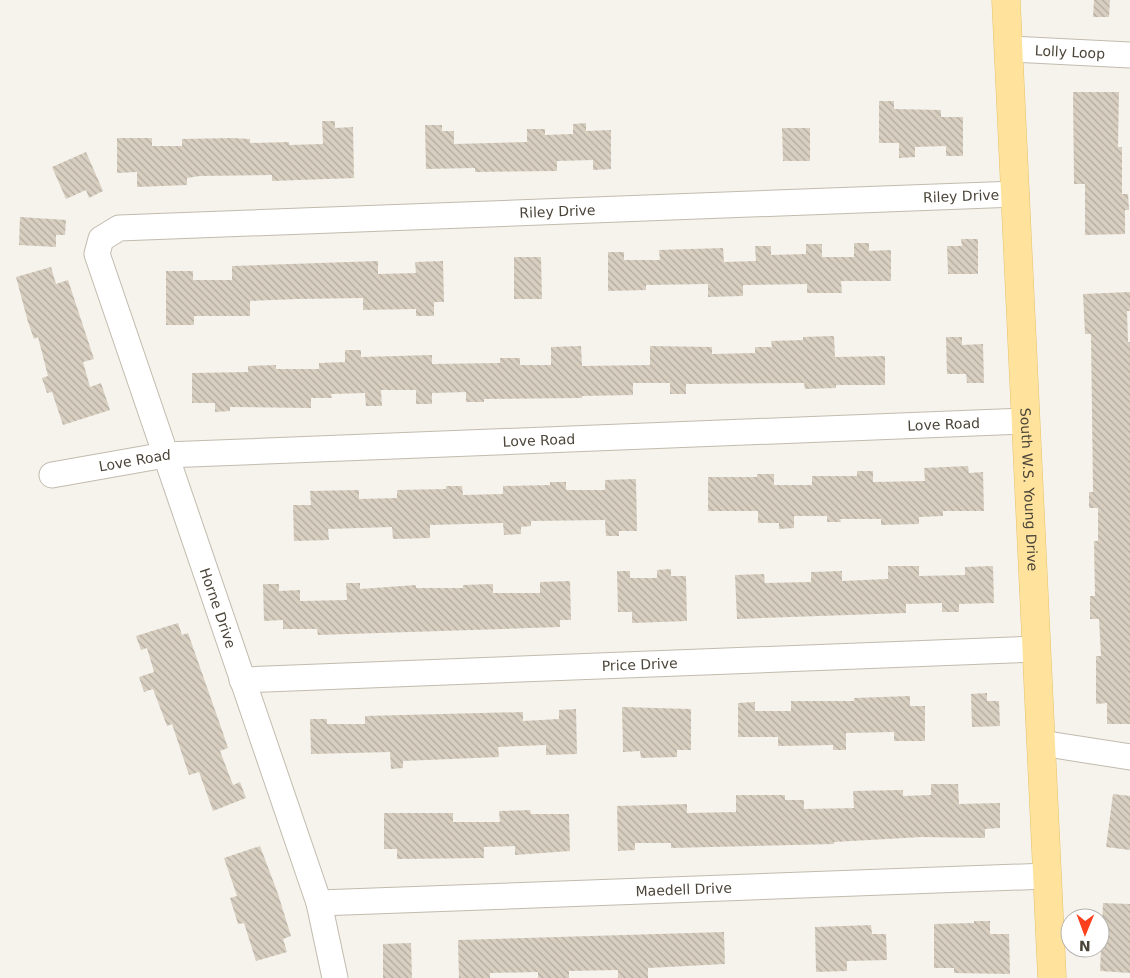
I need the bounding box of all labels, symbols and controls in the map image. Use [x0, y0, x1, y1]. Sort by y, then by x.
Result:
street label: Lolly Loop [1034, 42, 1106, 62]
street label: Riley Drive [923, 187, 1000, 206]
street label: Riley Drive [519, 202, 596, 221]
street label: South W.S. Young Drive [1017, 407, 1041, 571]
street label: Love Road [907, 415, 980, 434]
street label: Love Road [502, 431, 576, 450]
street label: Love Road [98, 447, 171, 475]
street label: Horne Drive [197, 566, 239, 650]
street label: Price Drive [601, 655, 678, 674]
street label: Maedell Drive [635, 880, 732, 899]
north arrow [1060, 908, 1110, 958]
text: N [1079, 938, 1091, 954]

